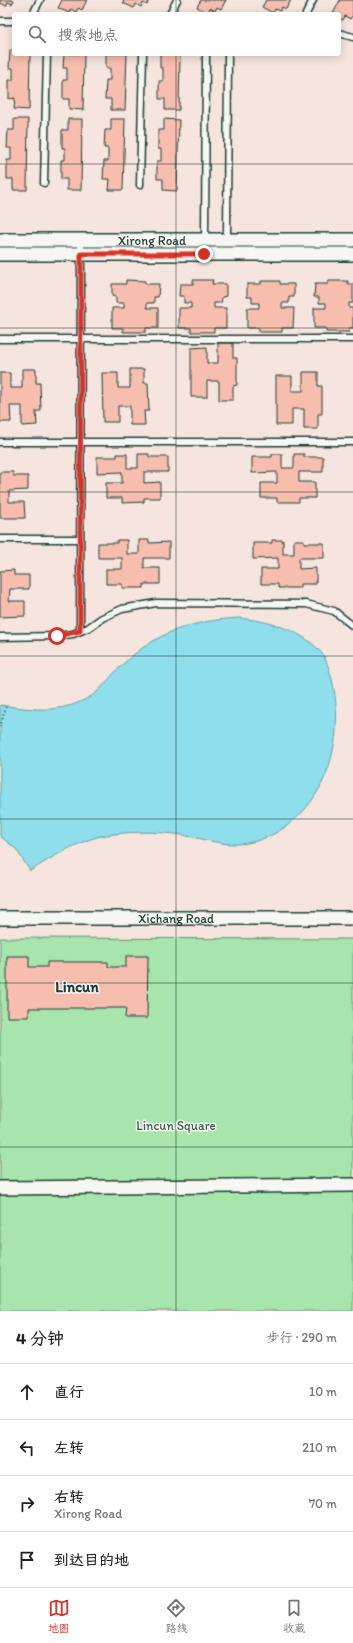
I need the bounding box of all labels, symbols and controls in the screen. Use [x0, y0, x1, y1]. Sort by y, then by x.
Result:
search box [12, 12, 341, 56]
icon: search [26, 23, 48, 45]
text: 搜索地点 [58, 26, 118, 44]
street label: Xirong Road [118, 233, 186, 248]
route end [195, 245, 213, 263]
route start [48, 627, 66, 645]
street label: Xichang Road [138, 911, 214, 926]
district label: Lincun [55, 978, 99, 996]
park label: Lincun Square [136, 1118, 216, 1133]
text: 4 分钟 [16, 1328, 64, 1348]
text: 步行 · 290 m [267, 1330, 337, 1345]
icon: ahead [16, 1381, 38, 1403]
text: 直行 [54, 1383, 84, 1401]
text: 10 m [309, 1384, 337, 1399]
icon: left [16, 1437, 38, 1459]
text: 左转 [54, 1439, 84, 1457]
text: 210 m [302, 1440, 337, 1455]
text: 右转 [54, 1488, 84, 1506]
icon: right [16, 1493, 38, 1515]
text: 70 m [309, 1496, 337, 1511]
text: Xirong Road [54, 1506, 122, 1521]
icon: arrive [16, 1549, 38, 1571]
text: 到达目的地 [54, 1551, 129, 1569]
tab: 地图 [48, 1597, 70, 1635]
tab: 路线 [165, 1597, 187, 1635]
tab: 收藏 [283, 1597, 305, 1635]

